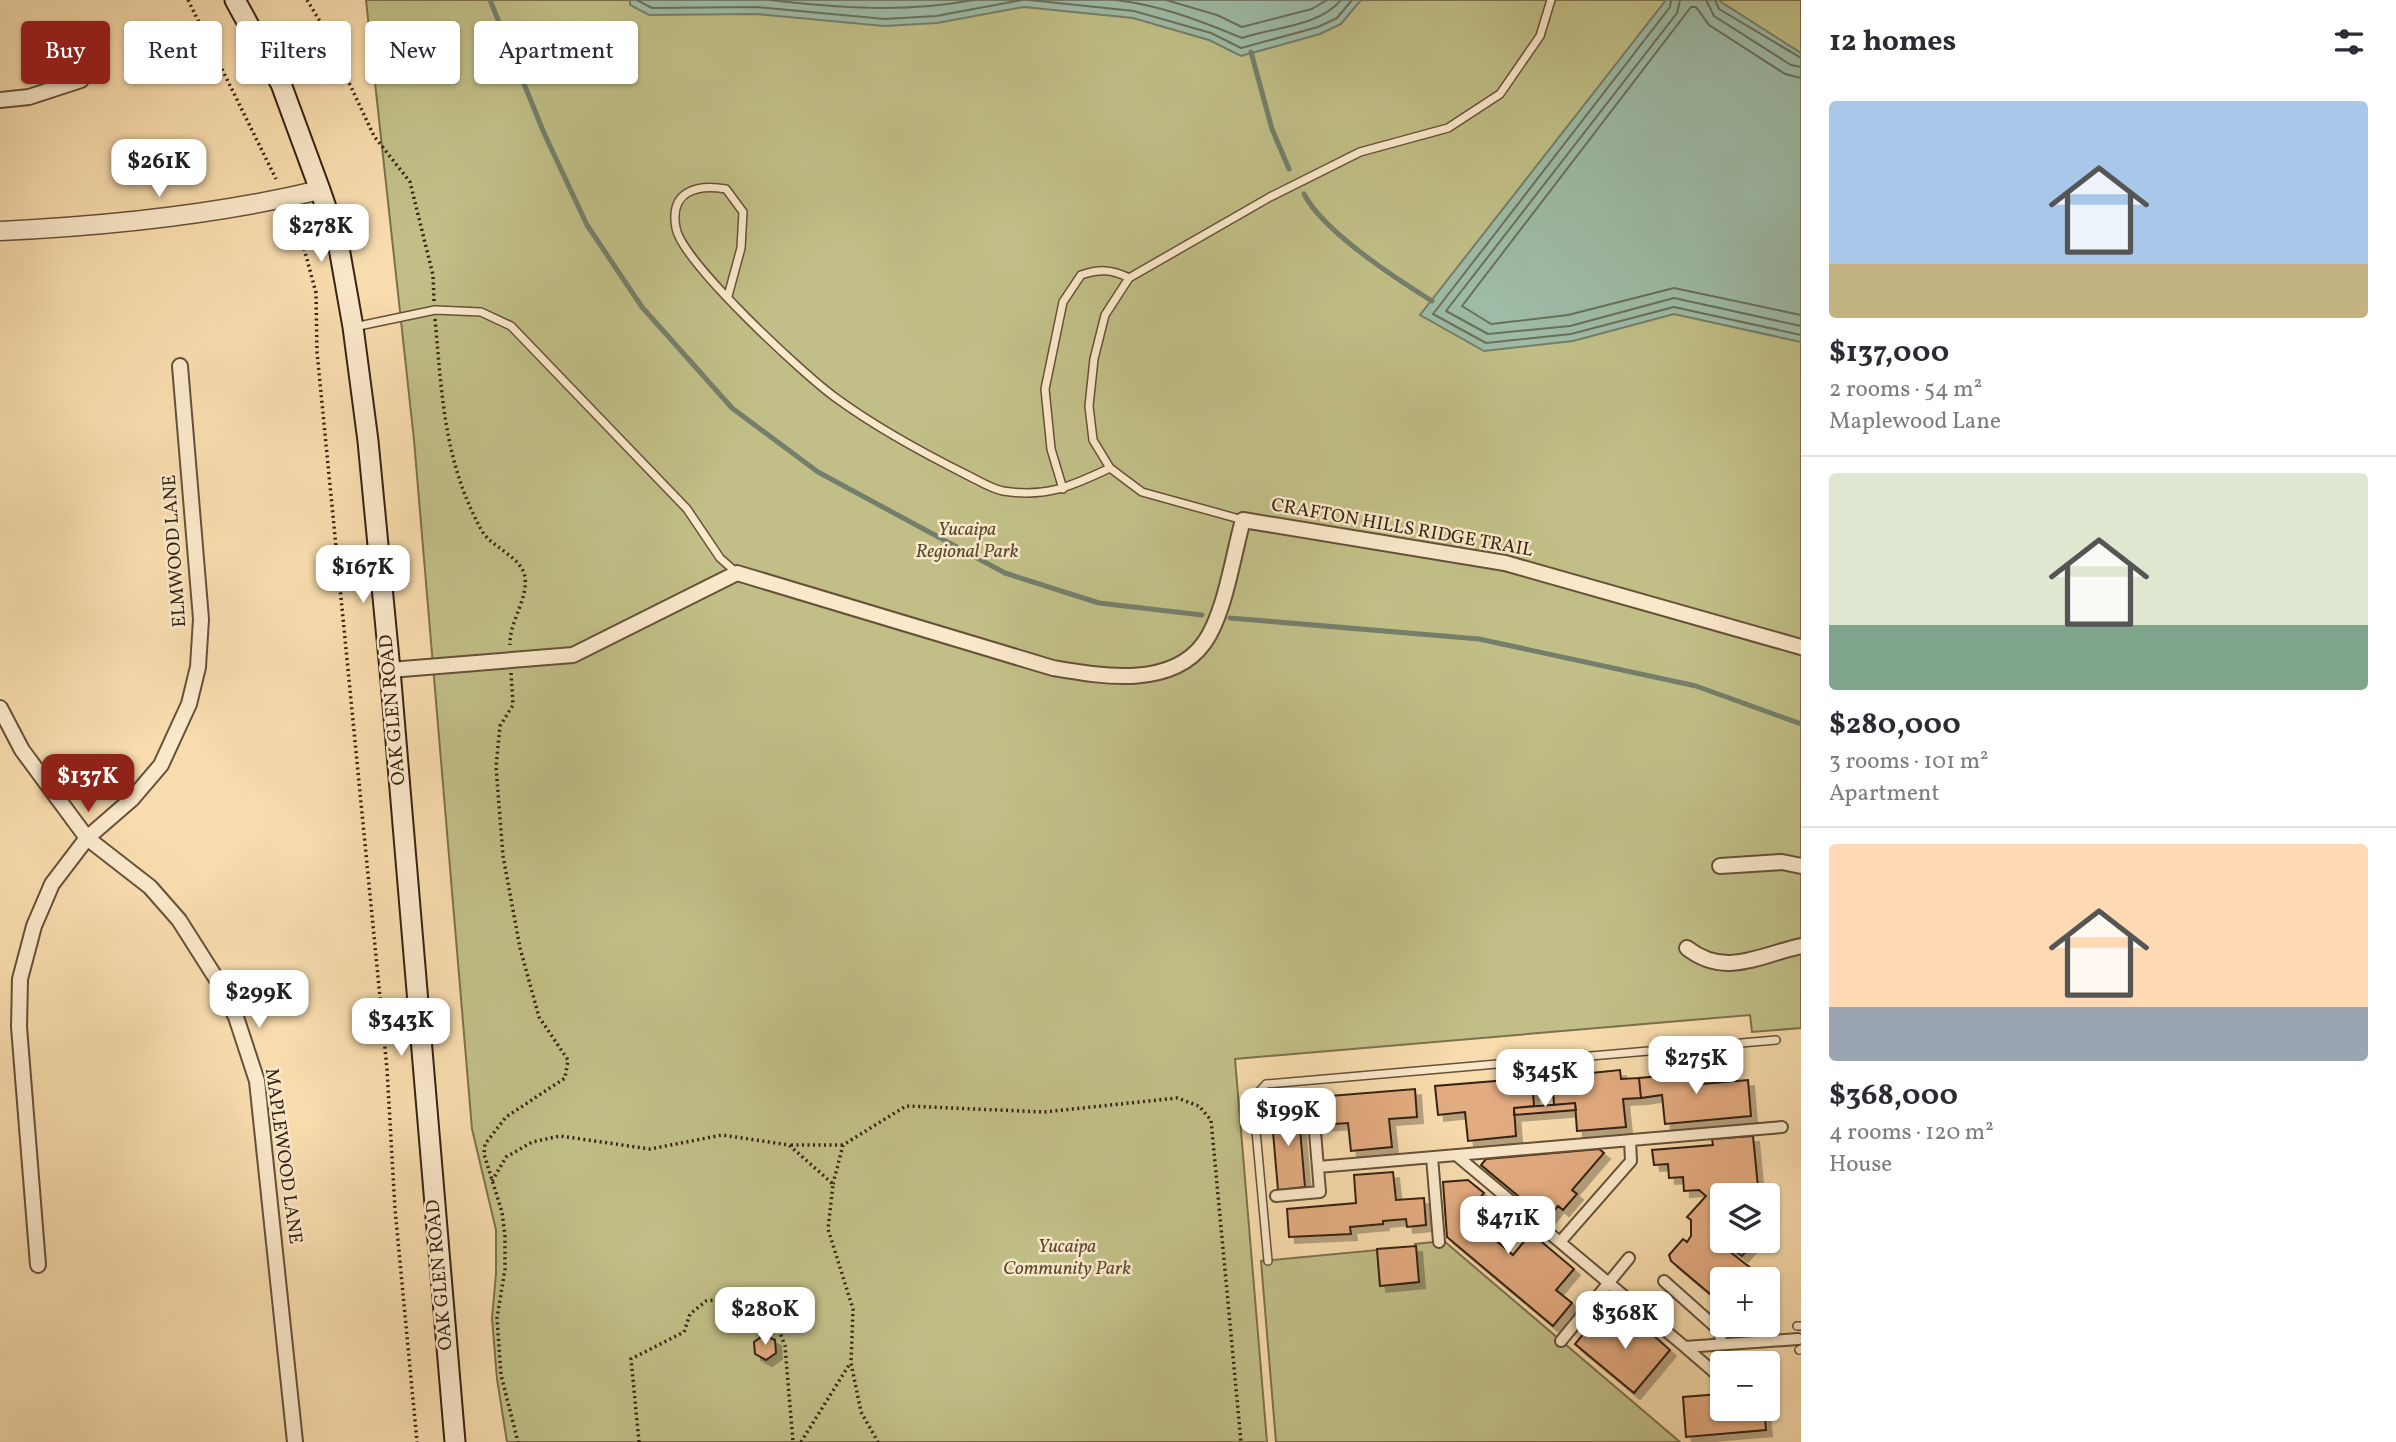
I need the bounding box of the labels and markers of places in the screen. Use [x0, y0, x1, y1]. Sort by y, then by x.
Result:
pin: $261K [110, 140, 208, 199]
pin: $278K [272, 204, 370, 264]
pin: $167K [314, 546, 412, 605]
pin: $137K [39, 754, 137, 814]
pin: $299K [210, 970, 308, 1030]
pin: $343K [352, 998, 450, 1058]
pin: $275K [1647, 1036, 1745, 1096]
pin: $345K [1496, 1050, 1594, 1109]
pin: $199K [1239, 1088, 1337, 1148]
pin: $471K [1459, 1196, 1557, 1256]
pin: $280K [716, 1288, 814, 1347]
pin: $368K [1576, 1292, 1674, 1351]

